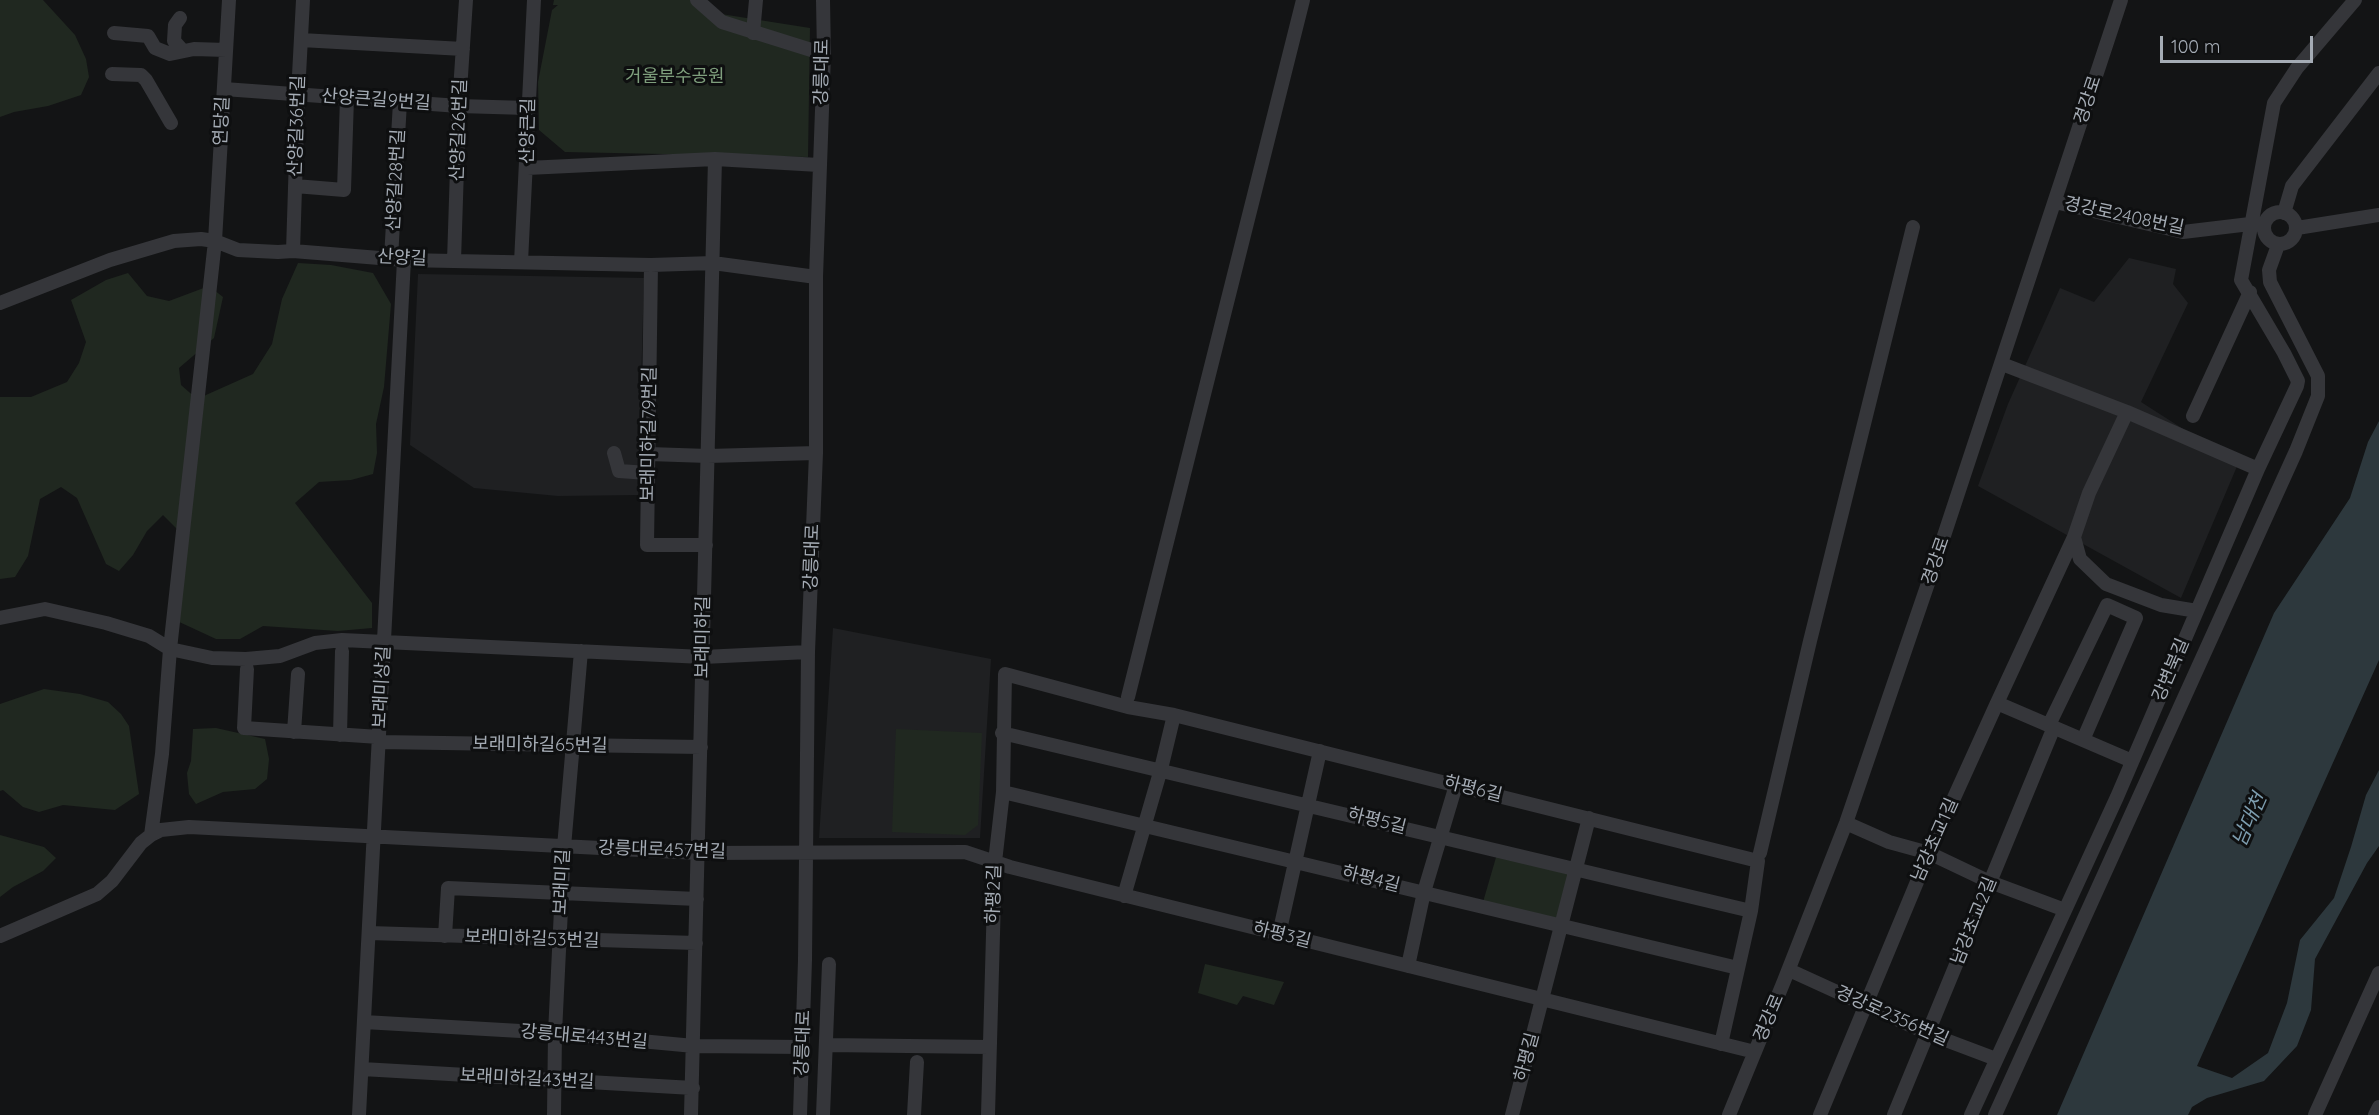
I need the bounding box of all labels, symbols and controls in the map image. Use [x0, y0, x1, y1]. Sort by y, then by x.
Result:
scale bar [2163, 24, 2316, 62]
text: 100 m [2171, 35, 2220, 58]
street label: 강릉대로 [811, 39, 833, 105]
park label: 거울분수공원 [625, 66, 725, 88]
street label: 경강로 [2070, 73, 2106, 127]
street label: 산양길36번길 [284, 75, 310, 177]
street label: 산양길26번길 [446, 78, 472, 182]
street label: 산양큰길9번길 [321, 85, 431, 115]
street label: 연당길 [210, 96, 234, 146]
street label: 산양큰길 [517, 98, 539, 164]
street label: 산양길28번길 [383, 128, 409, 232]
street label: 경강로2408번길 [2062, 193, 2186, 239]
street label: 산양길 [377, 246, 427, 270]
street label: 보래미하길79번길 [637, 366, 661, 502]
street label: 강릉대로 [800, 524, 824, 590]
street label: 경강로 [1918, 534, 1954, 588]
street label: 보래미하길 [691, 595, 715, 679]
street label: 강변북길 [2148, 635, 2194, 705]
street label: 보래미상길 [369, 645, 395, 729]
street label: 보래미하길65번길 [472, 733, 608, 757]
street label: 하평6길 [1442, 771, 1504, 807]
water label: 남대천 [2228, 790, 2272, 850]
street label: 남강초교1길 [1907, 795, 1963, 885]
street label: 하평5길 [1346, 803, 1408, 839]
street label: 강릉대로457번길 [598, 837, 726, 863]
street label: 보래미길 [549, 848, 575, 916]
street label: 하평4길 [1340, 861, 1402, 897]
street label: 하평2길 [982, 864, 1006, 924]
street label: 남강초교2길 [1947, 874, 2001, 968]
street label: 하평3길 [1251, 917, 1313, 953]
street label: 보래미하길53번길 [464, 926, 600, 952]
street label: 경강로2356번길 [1832, 981, 1952, 1051]
street label: 경강로 [1749, 991, 1789, 1045]
street label: 강릉대로 [791, 1010, 815, 1076]
street label: 강릉대로443번길 [519, 1021, 649, 1053]
street label: 하평길 [1510, 1030, 1544, 1084]
street label: 보래미하길43번길 [459, 1065, 595, 1093]

